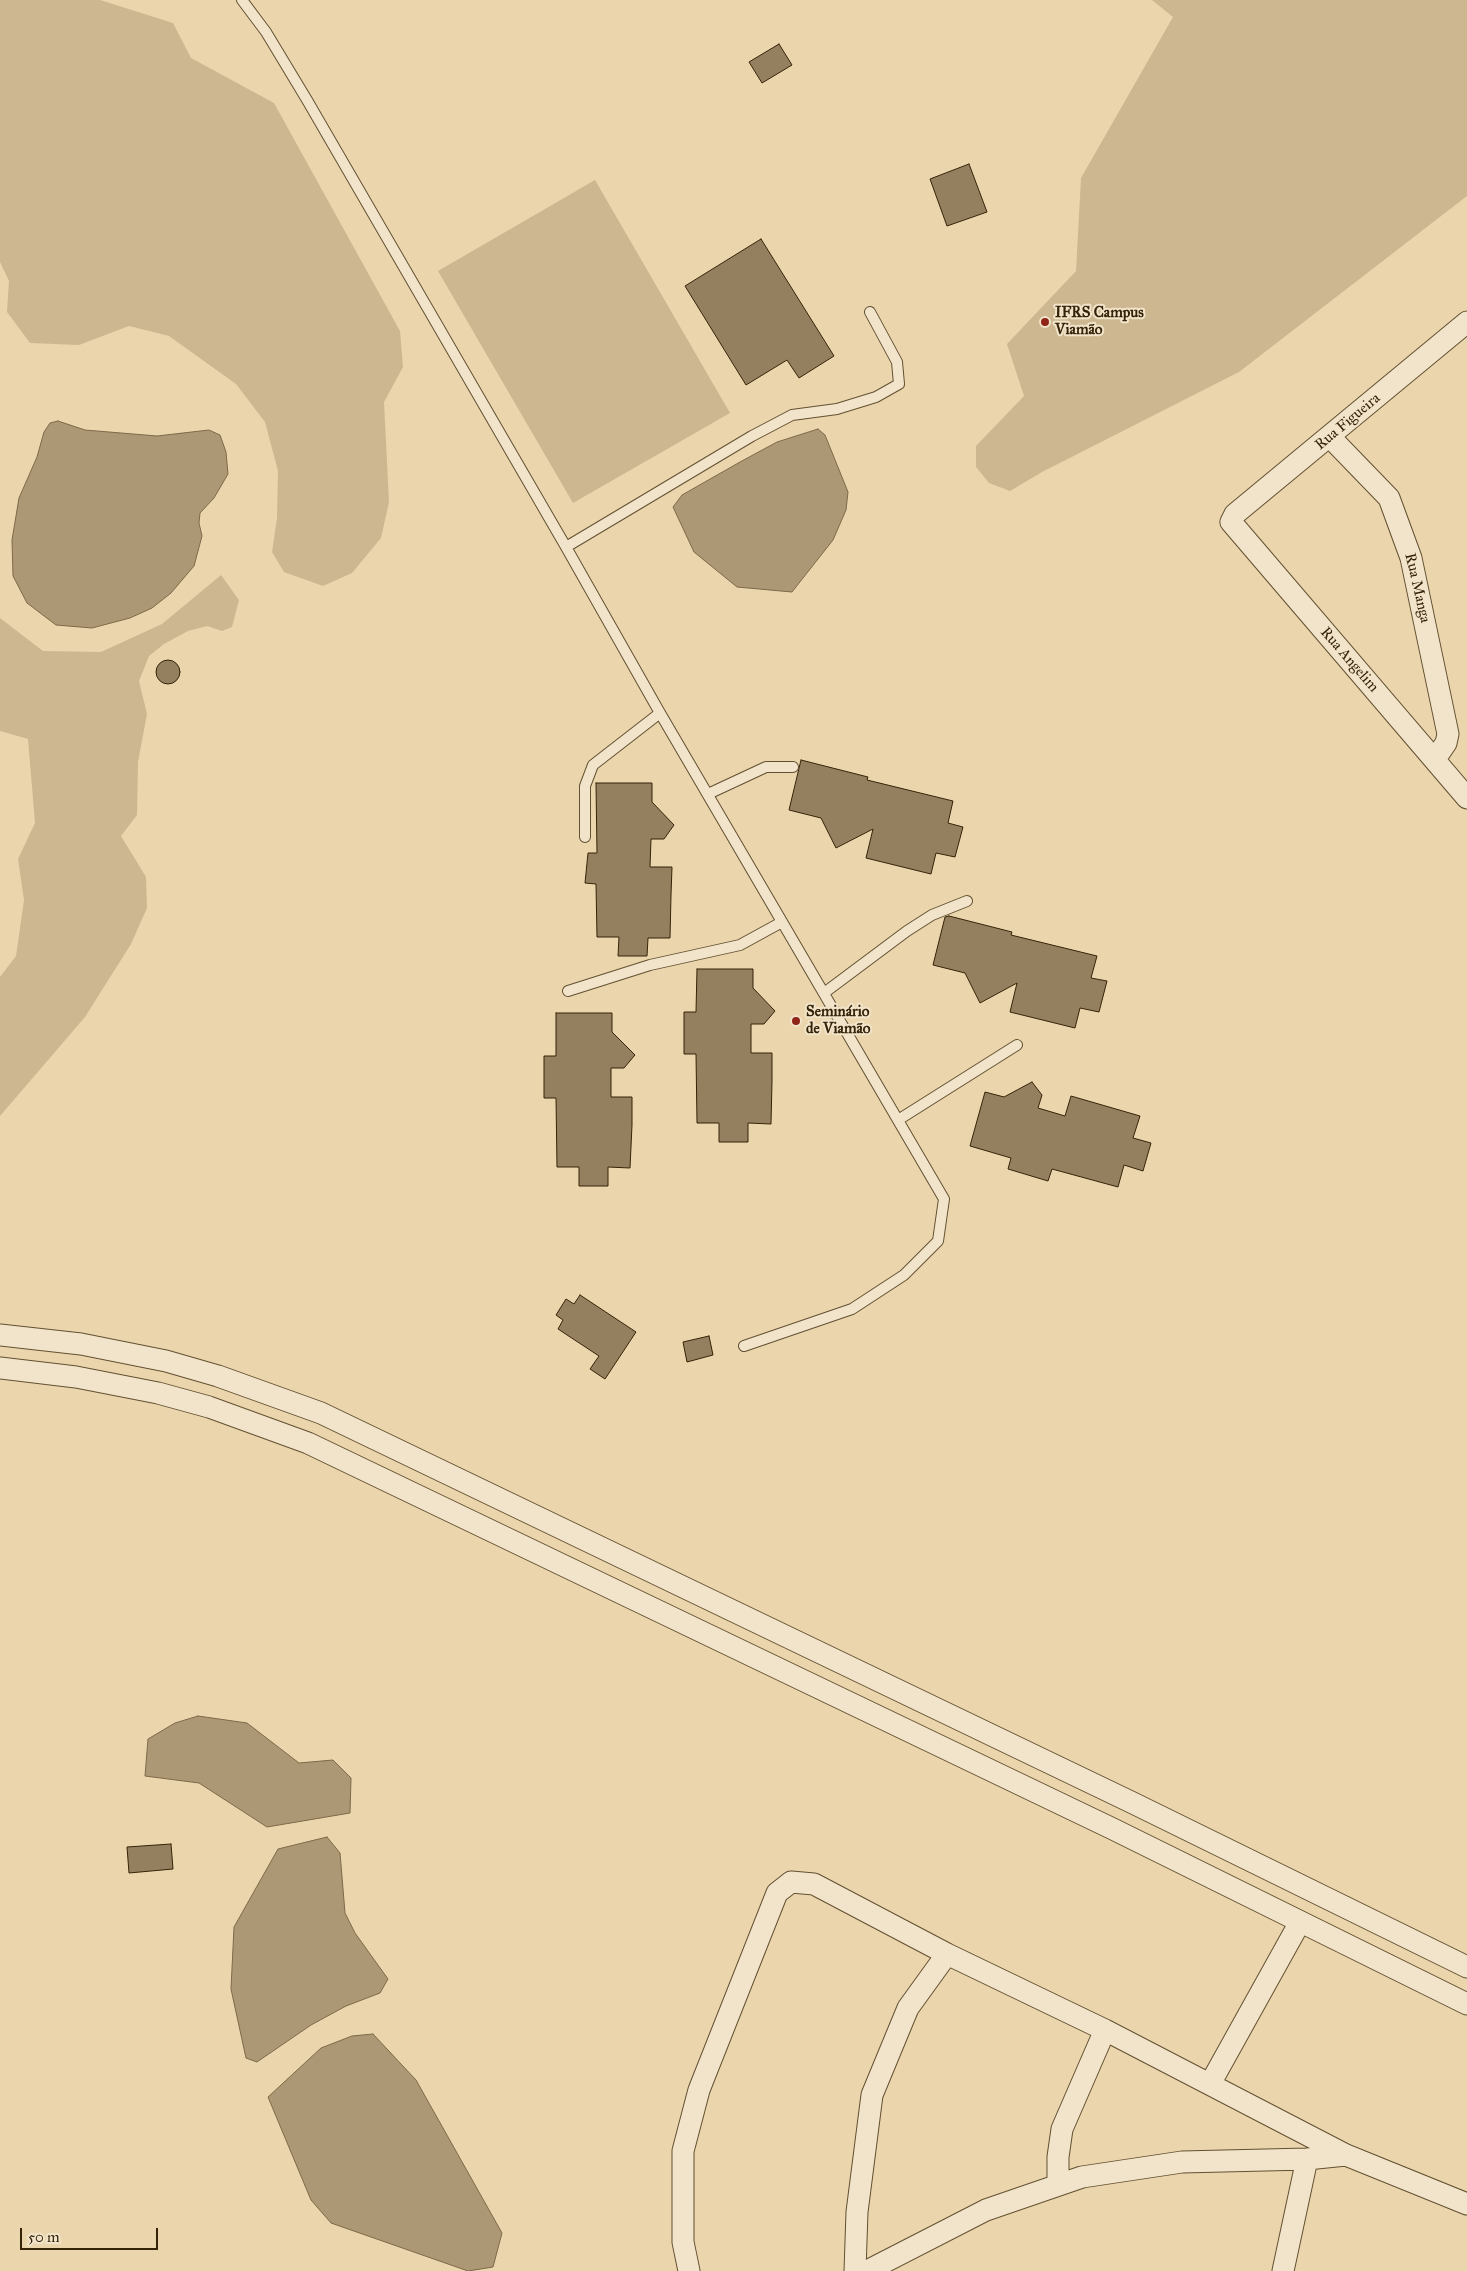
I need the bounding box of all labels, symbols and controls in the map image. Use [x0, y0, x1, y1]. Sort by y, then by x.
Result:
place label: IFRS Campus Viamão [1055, 304, 1144, 339]
marker: IFRS Campus Viamão [1039, 316, 1051, 328]
street label: Rua Figueira [1312, 390, 1384, 454]
street label: Rua Manga [1400, 551, 1434, 625]
street label: Rua Angelim [1316, 624, 1382, 696]
place label: Seminário de Viamão [806, 1003, 871, 1038]
marker: Seminário de Viamão [790, 1015, 802, 1027]
scale bar [22, 2218, 160, 2250]
text: 50 m [28, 2228, 60, 2246]

